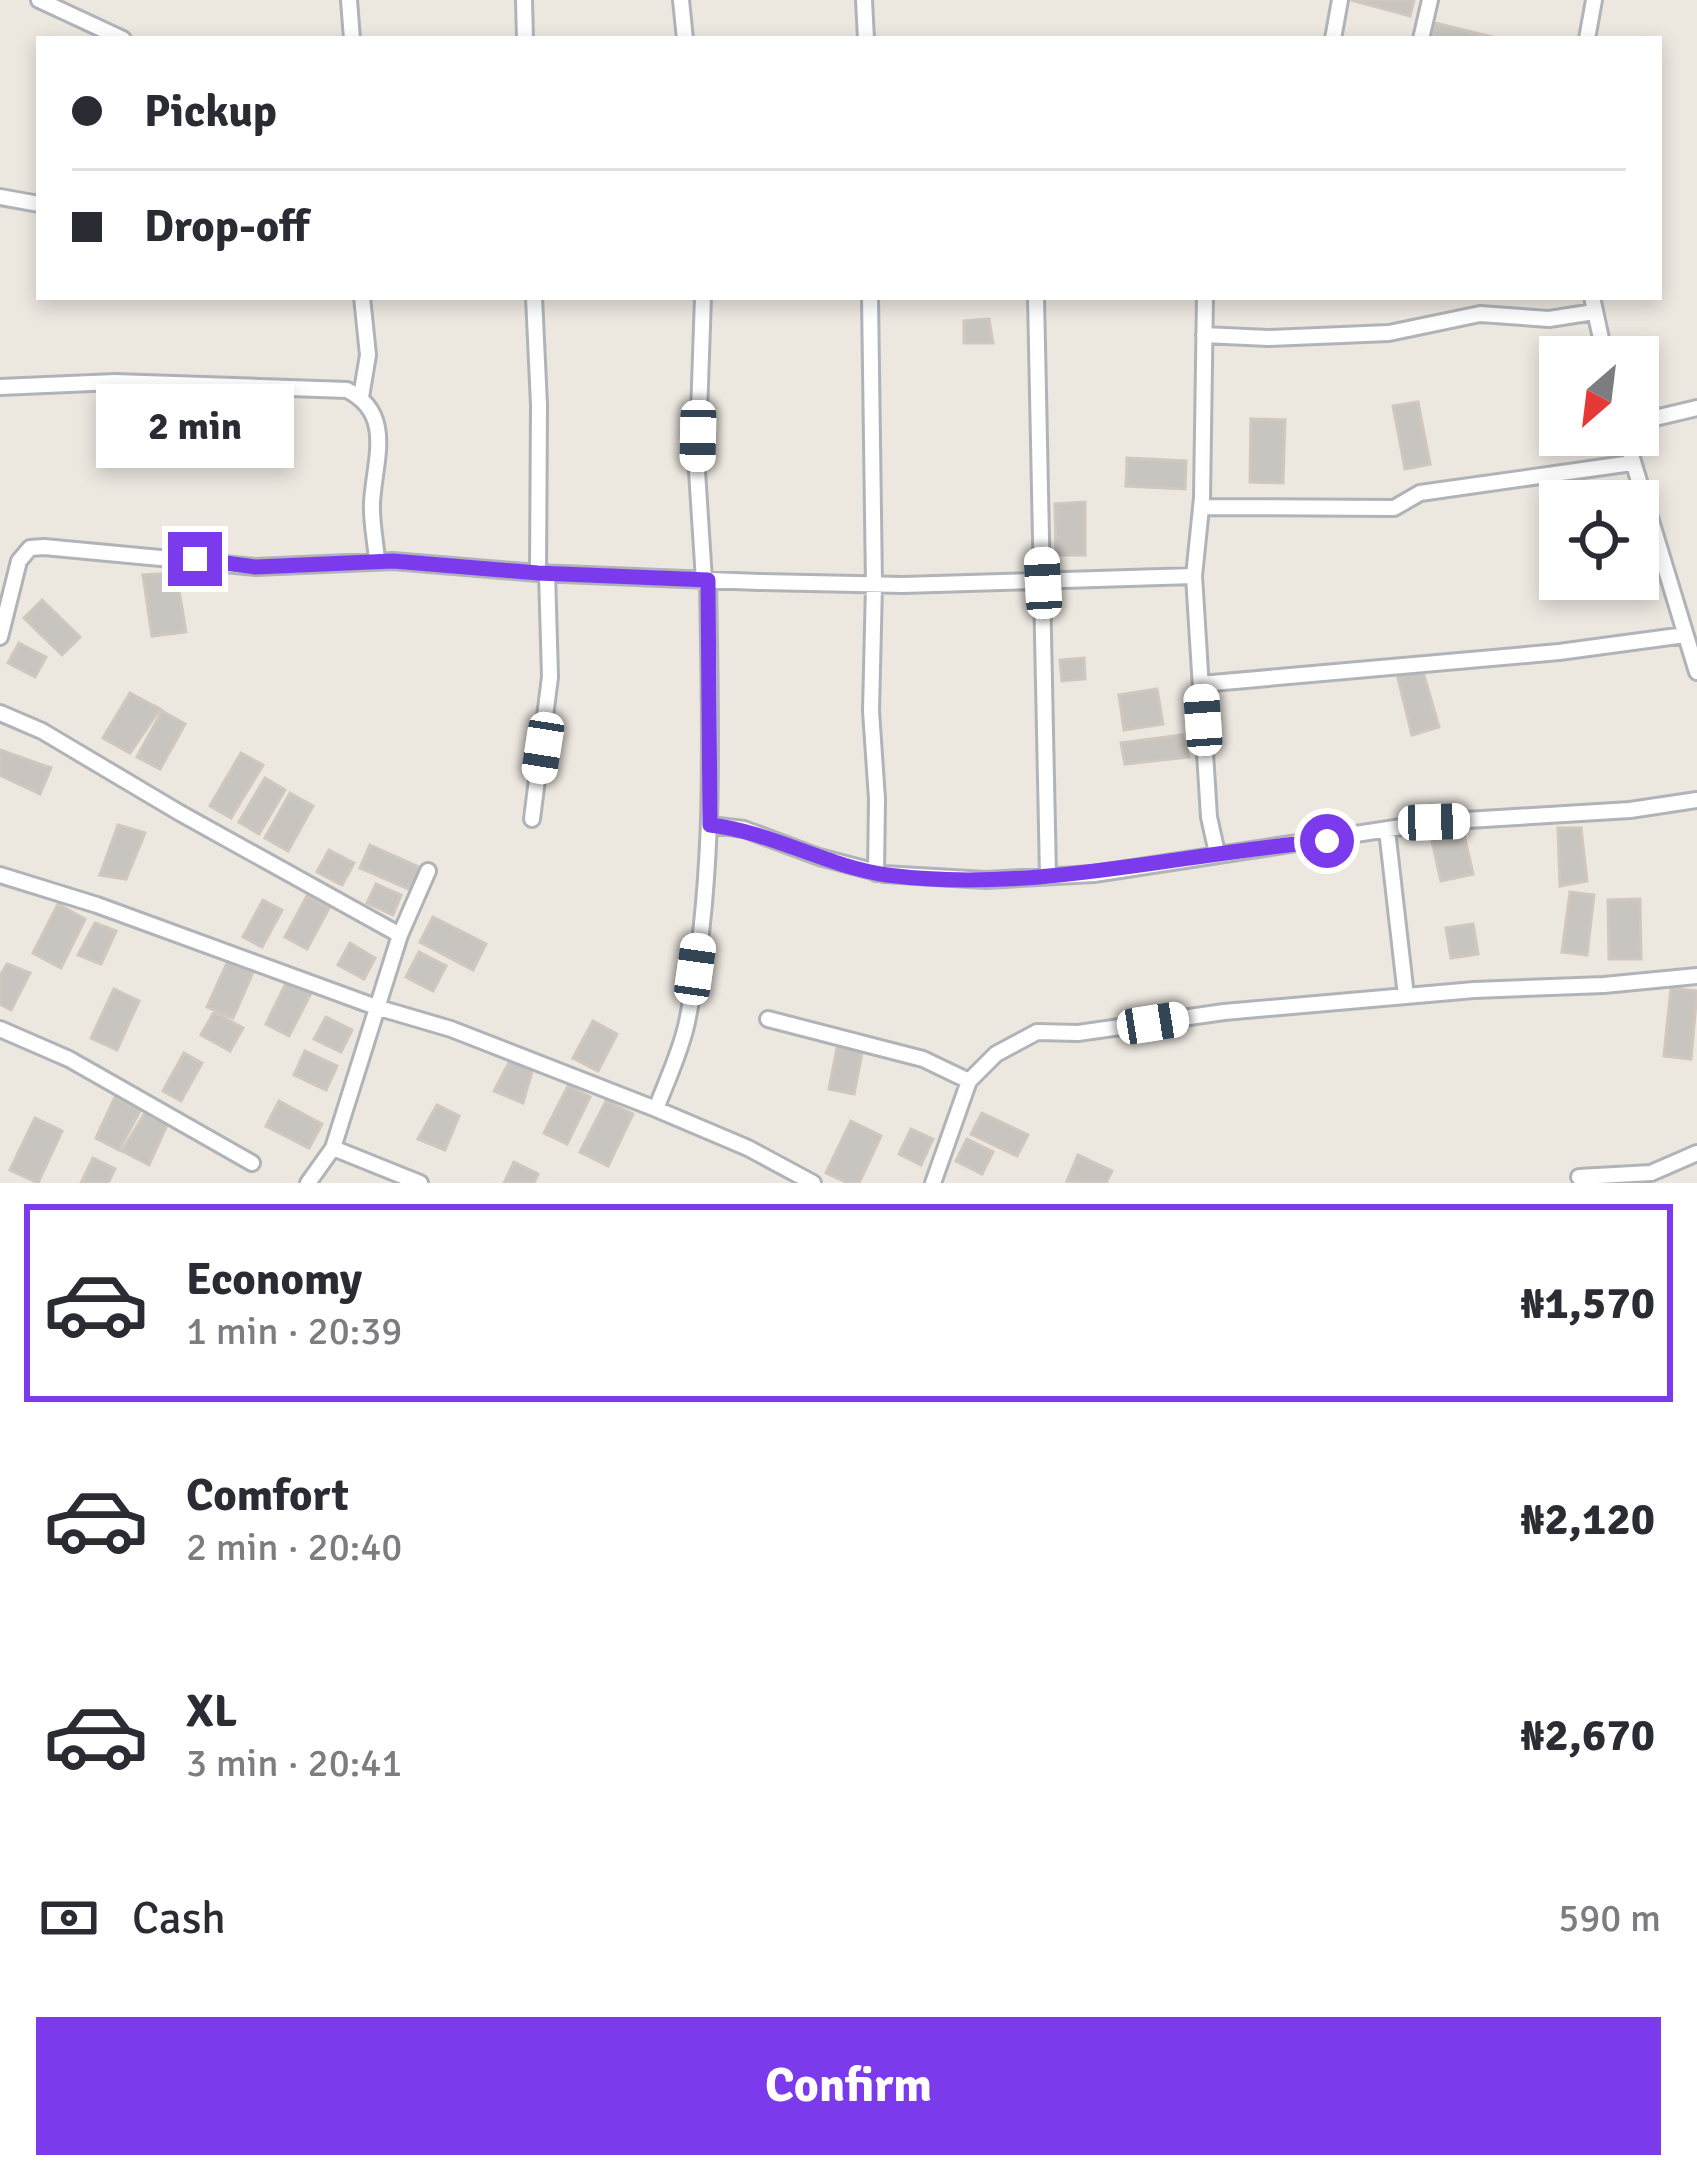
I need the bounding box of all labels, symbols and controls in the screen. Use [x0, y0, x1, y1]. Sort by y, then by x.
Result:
text: Pickup [144, 84, 277, 139]
text: Drop-off [144, 199, 309, 254]
north arrow [1539, 336, 1659, 456]
map controls [1539, 336, 1659, 600]
callout: 2 min [96, 385, 294, 469]
car [679, 400, 717, 472]
text: 2 min [148, 402, 242, 450]
button: locate [1539, 480, 1659, 600]
route end [168, 532, 222, 586]
car [1023, 546, 1063, 620]
car [1183, 683, 1223, 757]
car [520, 710, 566, 786]
car [1397, 803, 1471, 841]
route start [1300, 814, 1354, 868]
car [672, 931, 718, 1007]
car [1115, 1000, 1191, 1046]
icon: car [42, 1249, 150, 1357]
text: Economy [186, 1252, 362, 1307]
text: ₦1,570 [1520, 1276, 1655, 1331]
text: 1 min · 20:39 [186, 1307, 402, 1355]
icon: car [42, 1465, 150, 1573]
text: Comfort [186, 1468, 349, 1523]
text: ₦2,120 [1520, 1492, 1655, 1547]
text: 2 min · 20:40 [186, 1523, 402, 1571]
icon: car [42, 1681, 150, 1789]
text: XL [186, 1684, 237, 1739]
text: ₦2,670 [1520, 1708, 1655, 1763]
text: 3 min · 20:41 [186, 1739, 402, 1787]
icon: cash [36, 1885, 102, 1951]
text: Cash [132, 1891, 226, 1946]
text: 590 m [1558, 1894, 1661, 1942]
button: Confirm [36, 2017, 1661, 2155]

